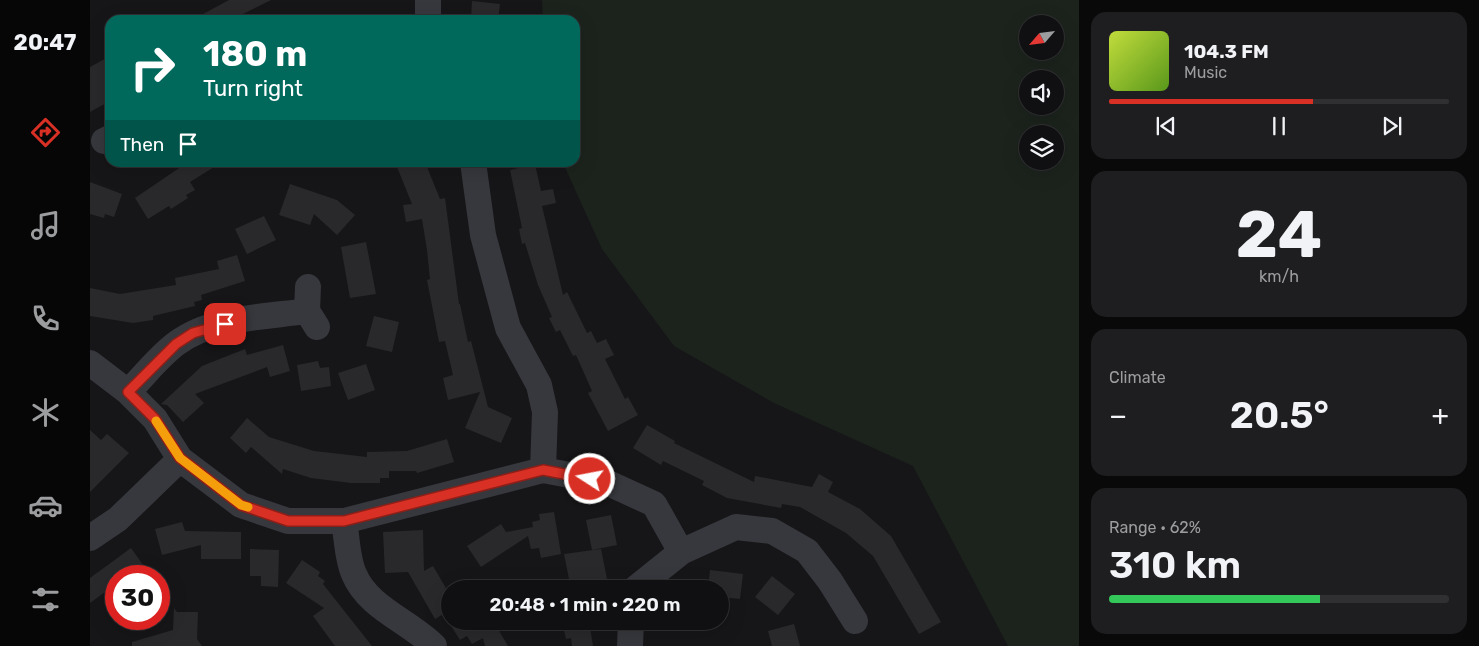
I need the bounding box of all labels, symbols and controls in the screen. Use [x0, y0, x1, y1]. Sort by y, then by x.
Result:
north arrow [1019, 15, 1064, 60]
map controls [1019, 15, 1064, 170]
text: 20:47 [14, 29, 76, 56]
text: 180 m [203, 33, 307, 75]
icon: right [120, 35, 185, 100]
text: 104.3 FM [1184, 40, 1269, 63]
text: Music [1184, 63, 1227, 82]
button: sound [1019, 70, 1064, 115]
text: Turn right [203, 75, 303, 102]
icon: previous [1152, 112, 1180, 140]
icon: pause [1265, 112, 1293, 140]
icon: next [1378, 112, 1406, 140]
icon: directions [28, 115, 63, 150]
button: layers [1019, 125, 1064, 170]
icon: arrive [174, 130, 202, 158]
text: Then [120, 133, 164, 156]
text: 24 [1236, 196, 1322, 273]
icon: music [28, 208, 63, 243]
text: km/h [1259, 267, 1299, 286]
icon: phone [28, 301, 63, 336]
pin [204, 303, 246, 345]
icon: arrive [211, 310, 239, 338]
text: Climate [1109, 368, 1166, 387]
text: 20.5° [1230, 392, 1329, 438]
icon: climate [28, 395, 63, 430]
text: − [1109, 399, 1127, 432]
text: + [1432, 399, 1449, 432]
position arrow [563, 452, 615, 504]
icon: car [28, 488, 63, 523]
text: Range · 62% [1109, 518, 1201, 537]
text: 310 km [1109, 542, 1241, 588]
speed limit sign: 30 [105, 565, 170, 630]
icon: filters [28, 582, 63, 617]
text: 20:48 · 1 min · 220 m [490, 593, 680, 616]

